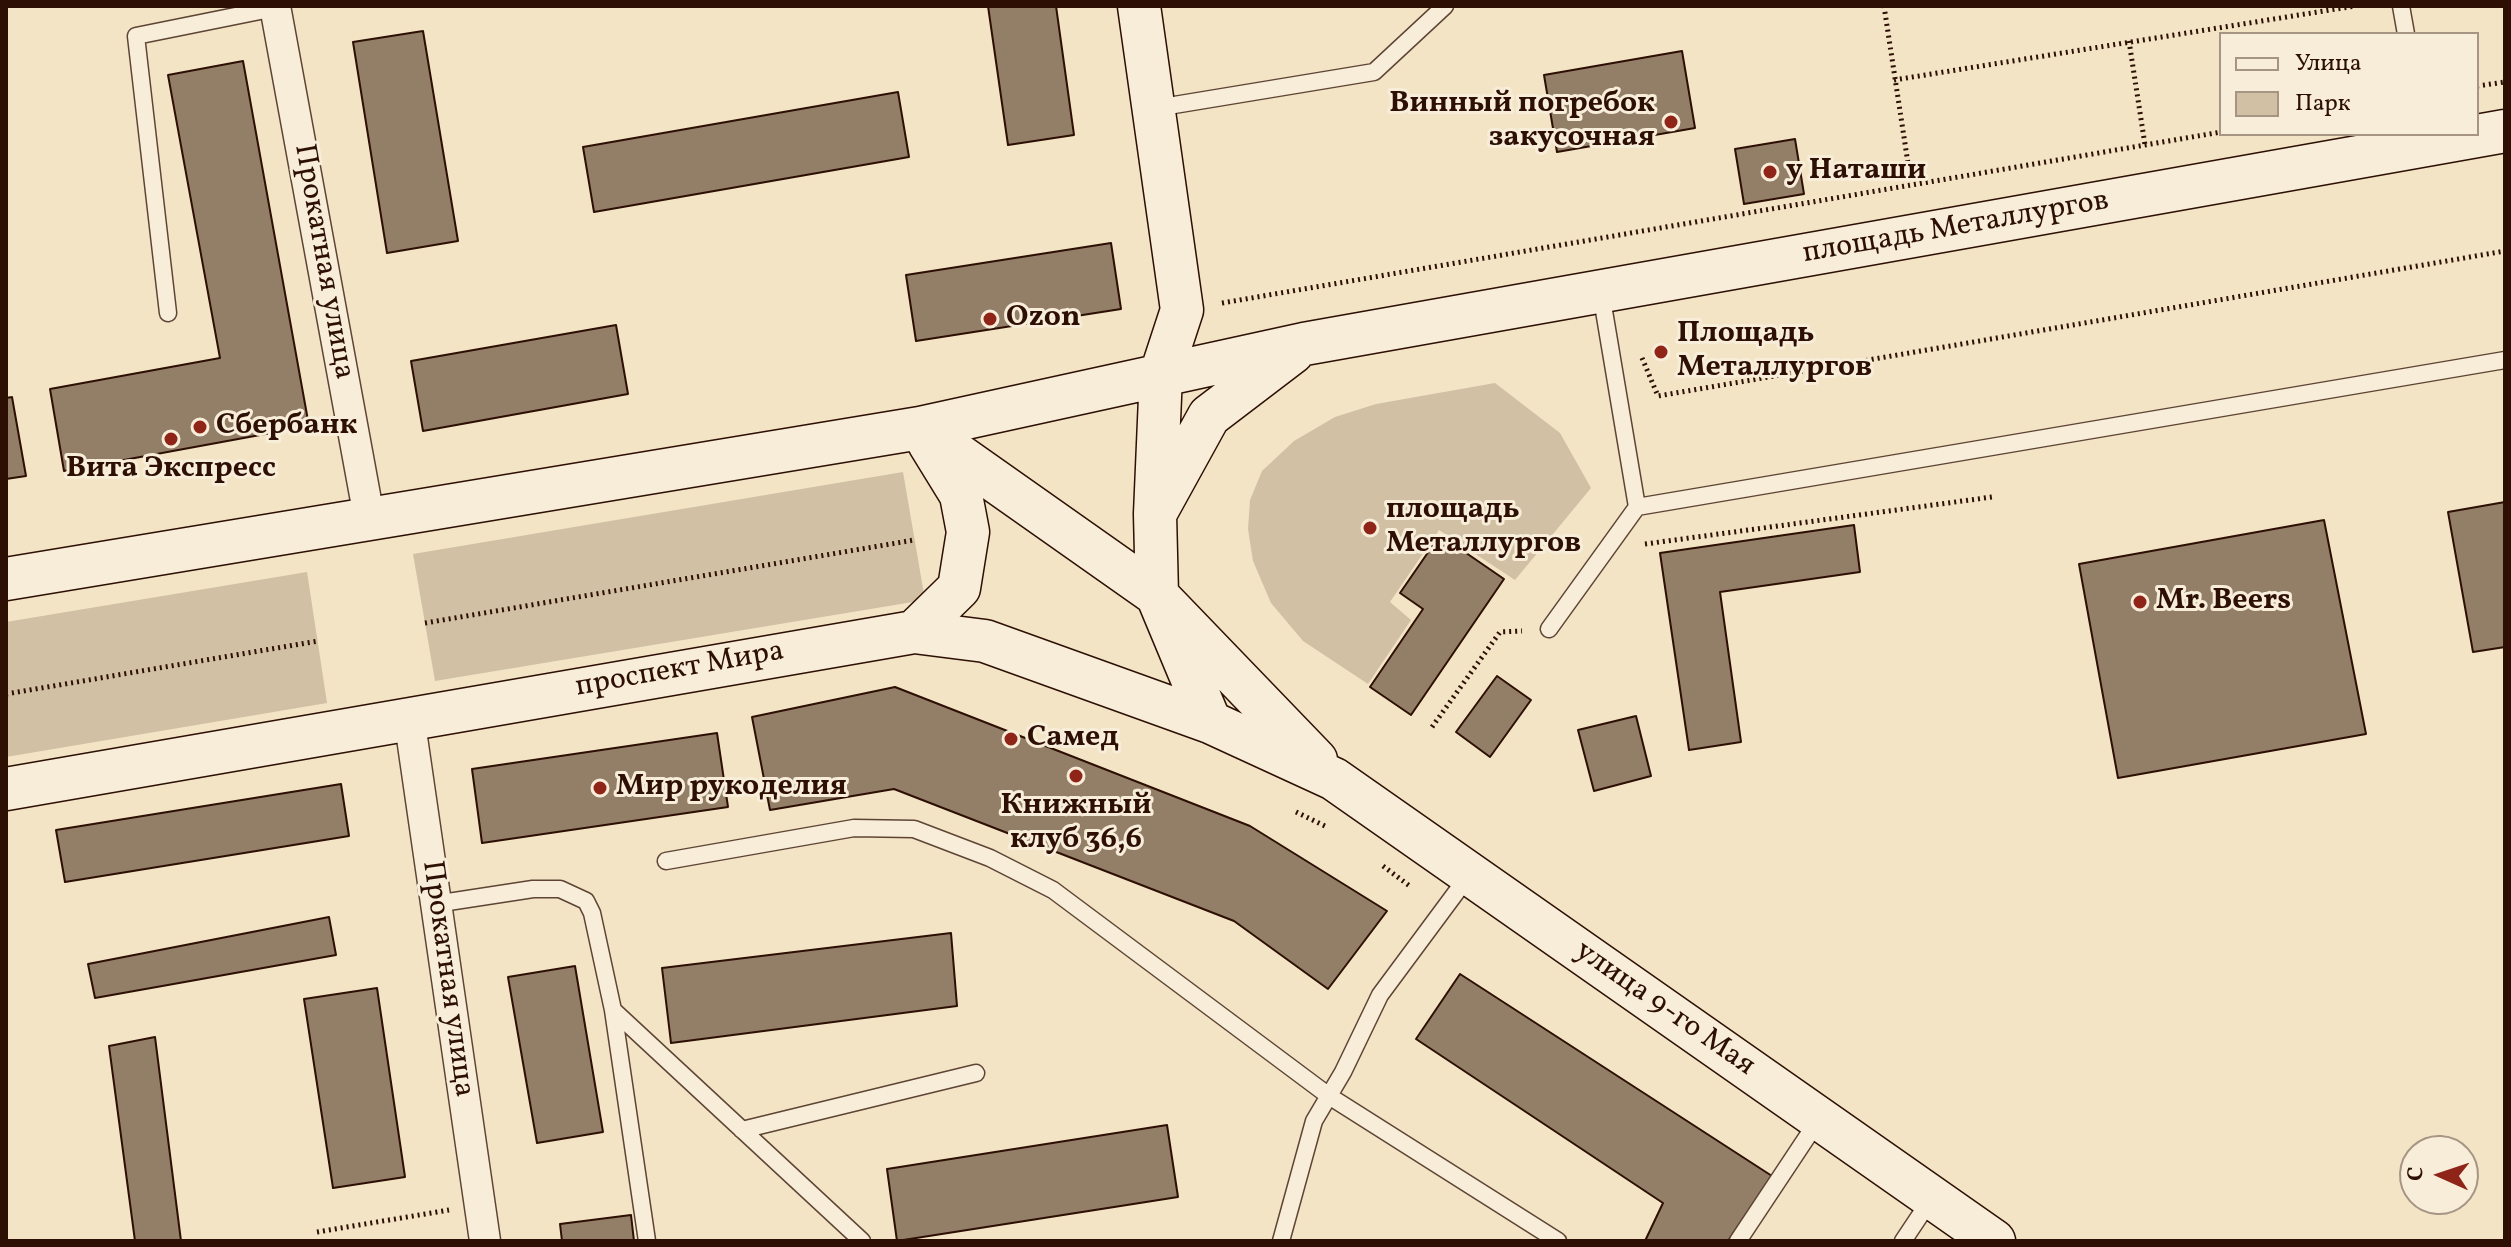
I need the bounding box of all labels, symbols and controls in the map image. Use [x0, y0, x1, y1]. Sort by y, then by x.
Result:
legend [2219, 32, 2479, 136]
text: Улица [2295, 47, 2362, 81]
place label: Винный погребок закусочная [1389, 87, 1655, 158]
text: Парк [2295, 87, 2351, 121]
marker: Винный погребок закусочная [1662, 113, 1680, 131]
street label: Прокатная улица [284, 141, 360, 383]
place label: у Наташи [1786, 154, 1926, 190]
marker: у Наташи [1761, 163, 1779, 181]
street label: площадь Металлургов [1800, 184, 2112, 274]
place label: Ozon [1006, 301, 1080, 337]
marker: Ozon [981, 310, 999, 328]
place label: Площадь Металлургов [1677, 317, 1872, 388]
marker: Площадь Металлургов [1652, 343, 1670, 361]
place label: Сбербанк [216, 409, 357, 445]
marker: Сбербанк [191, 418, 209, 436]
marker: Вита Экспресс [162, 430, 180, 448]
place label: Вита Экспресс [66, 452, 276, 488]
place label: площадь Металлургов [1386, 493, 1581, 564]
marker: площадь Металлургов [1361, 519, 1379, 537]
place label: Mr. Beers [2156, 584, 2291, 620]
marker: Mr. Beers [2131, 593, 2149, 611]
street label: проспект Мира [573, 635, 787, 707]
place label: Самед [1027, 721, 1119, 757]
marker: Самед [1002, 730, 1020, 748]
marker: Книжный клуб 36,6 [1067, 767, 1085, 785]
place label: Мир рукоделия [616, 770, 847, 806]
marker: Мир рукоделия [591, 779, 609, 797]
place label: Книжный клуб 36,6 [1001, 789, 1151, 860]
street label: Прокатная улица [412, 858, 480, 1100]
street label: улица 9-го Мая [1567, 935, 1761, 1085]
north arrow [2399, 1135, 2479, 1215]
text: С [2401, 1166, 2432, 1182]

